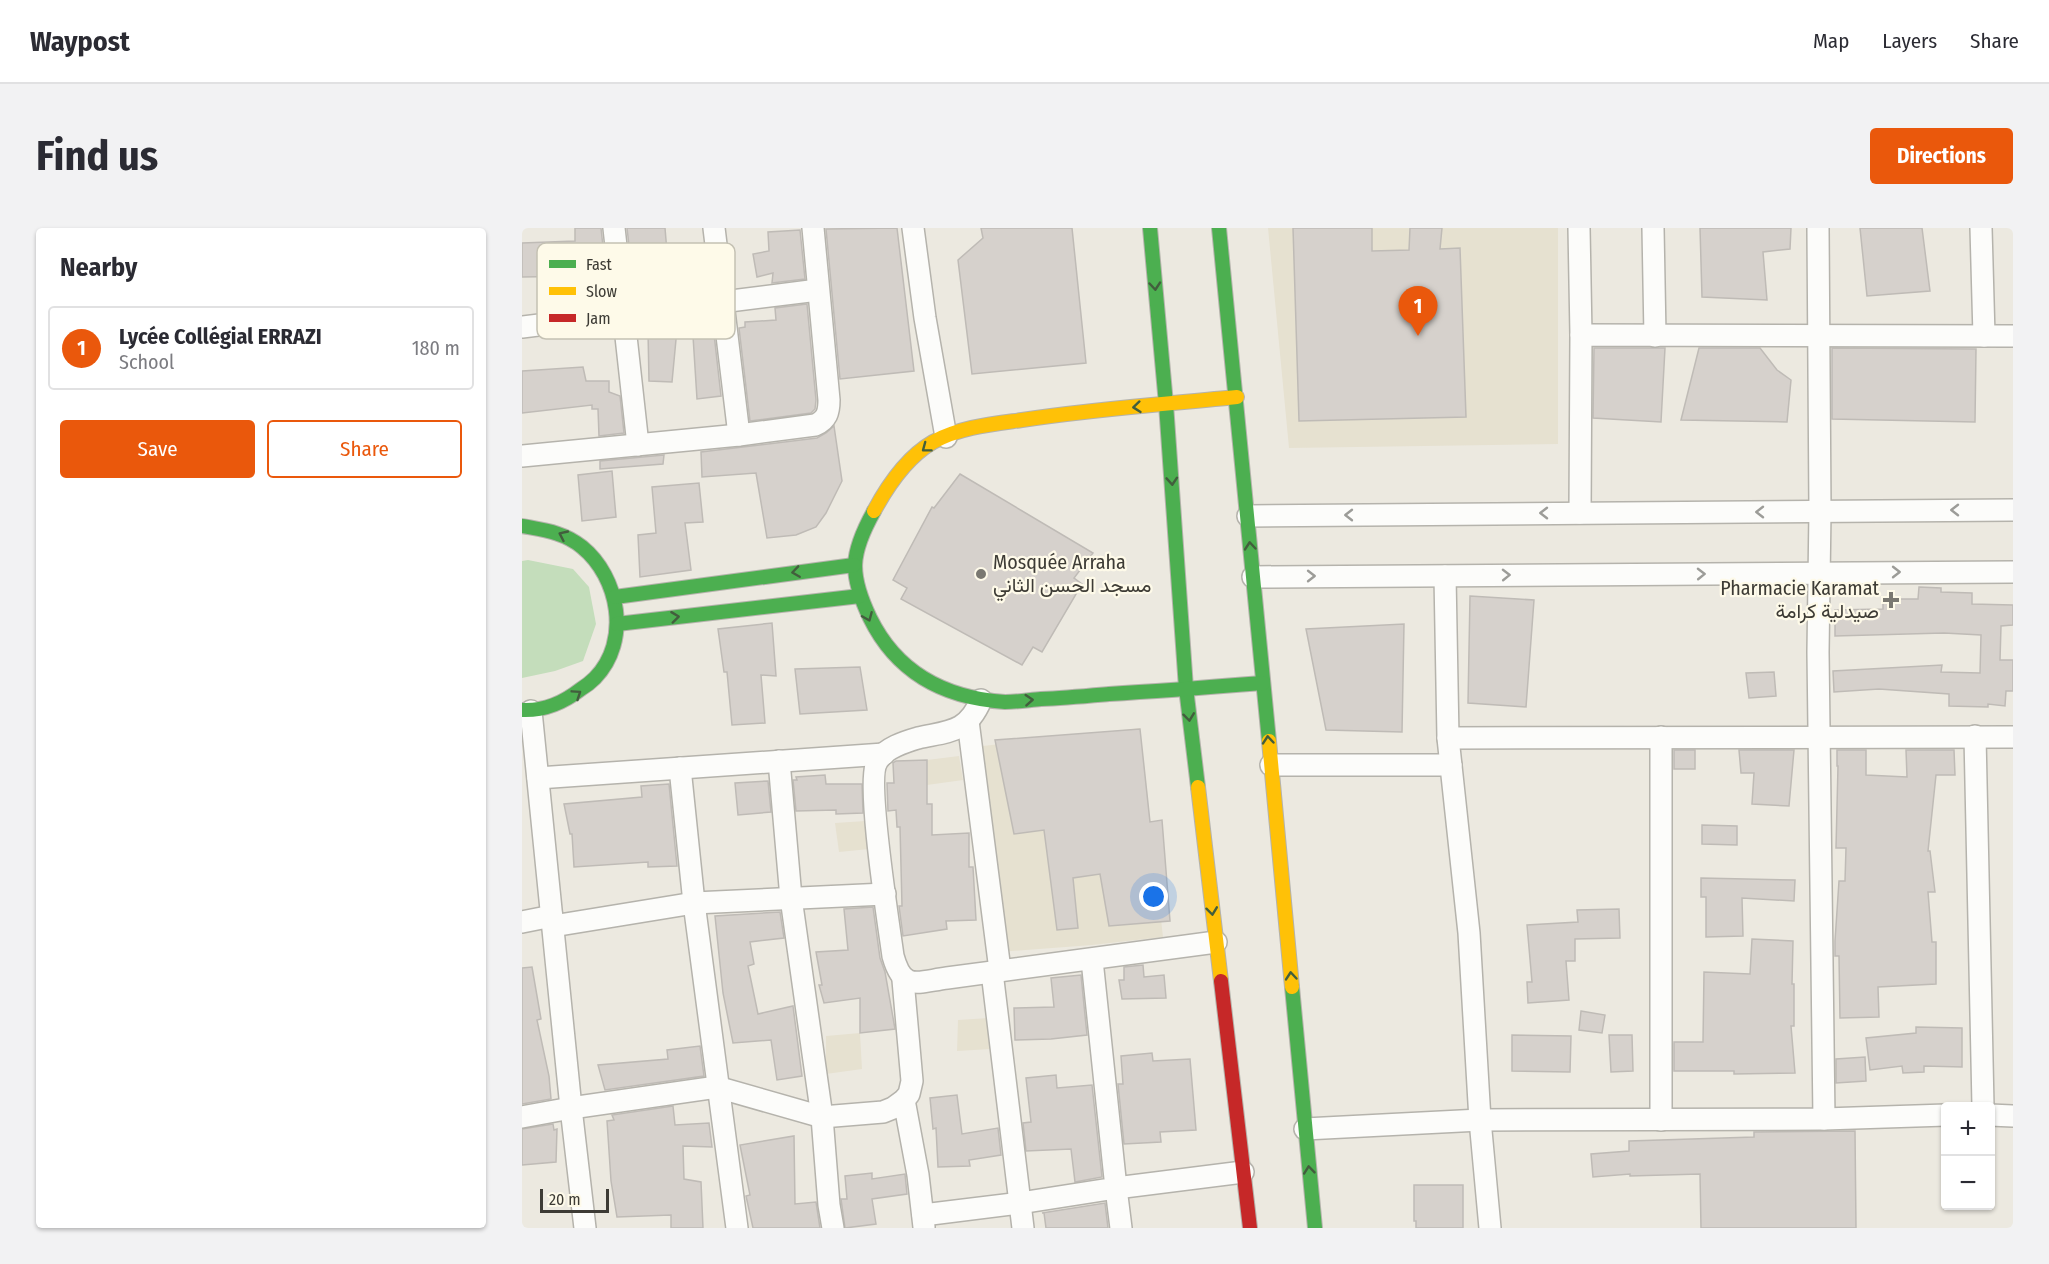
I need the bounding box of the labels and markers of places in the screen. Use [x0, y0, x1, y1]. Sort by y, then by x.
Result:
pin: 1 [1398, 286, 1438, 336]
place label: Mosquée Arraha مسجد الحسن الثاني [993, 550, 1152, 602]
marker: Mosquée Arraha مسجد الحسن الثاني [974, 567, 988, 581]
place label: Pharmacie Karamat صيدلية كرامة [1720, 576, 1879, 624]
marker: Pharmacie Karamat صيدلية كرامة [1884, 593, 1898, 607]

